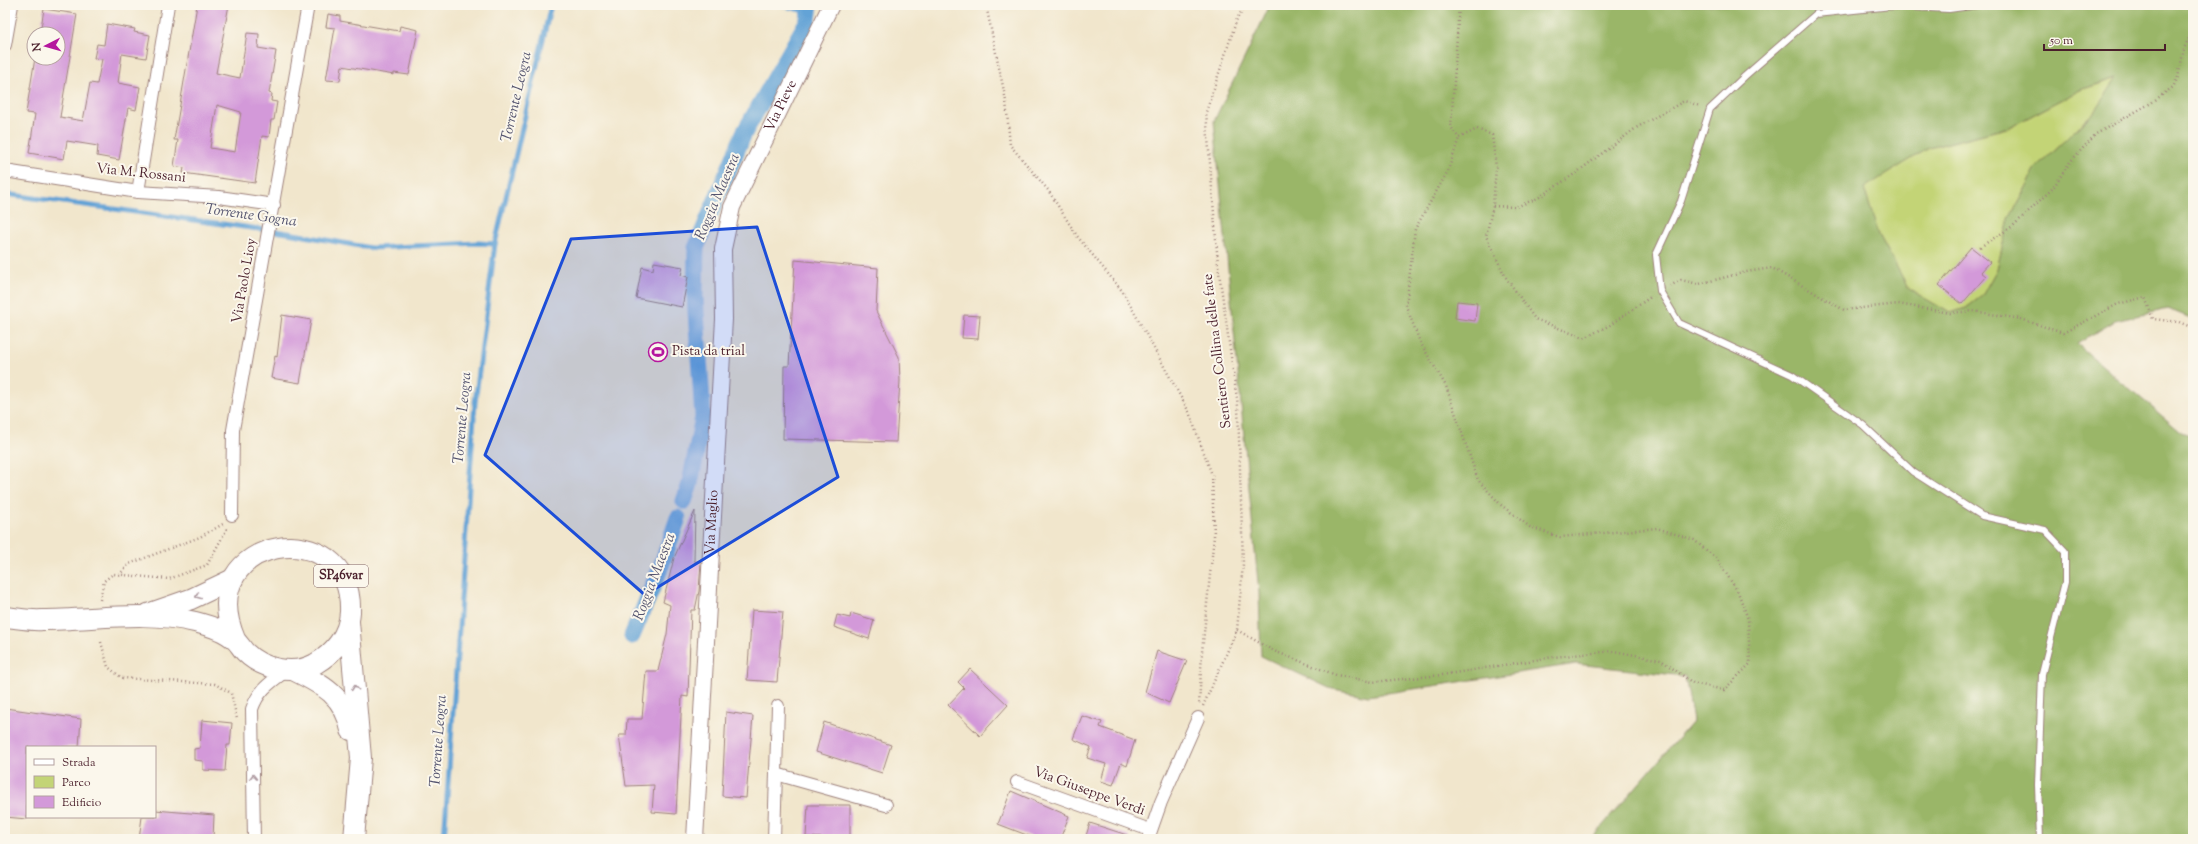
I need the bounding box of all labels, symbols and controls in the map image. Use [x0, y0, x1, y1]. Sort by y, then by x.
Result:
north arrow [26, 26, 66, 66]
scale bar [2044, 26, 2165, 52]
text: 50 m [2049, 32, 2073, 50]
text: N [29, 42, 46, 53]
water label: Torrente Leogra [496, 49, 538, 144]
street label: Via Pieve [760, 77, 803, 135]
water label: Roggia Maestra [690, 150, 746, 244]
street label: Via M. Rossani [95, 159, 187, 189]
water label: Torrente Gogna [204, 199, 298, 233]
street label: Via Paolo Lioy [228, 237, 262, 325]
street label: Sentiero Collina delle fate [1199, 272, 1237, 430]
sports icon: Pista da trial [647, 341, 669, 363]
place label: Pista da trial [672, 342, 745, 362]
water label: Torrente Leogra [449, 371, 478, 465]
street label: Via Maglio [701, 489, 724, 556]
water label: Roggia Maestra [629, 530, 681, 624]
road number: SP46var [314, 565, 368, 587]
one-way arrow [194, 591, 202, 599]
one-way arrow [350, 685, 359, 691]
water label: Torrente Leogra [425, 694, 453, 788]
legend [26, 746, 156, 818]
text: Strada [62, 754, 96, 772]
street label: Via Giuseppe Verdi [1030, 762, 1148, 822]
text: Parco [62, 774, 91, 792]
one-way arrow [249, 774, 258, 780]
text: Edificio [62, 794, 102, 812]

